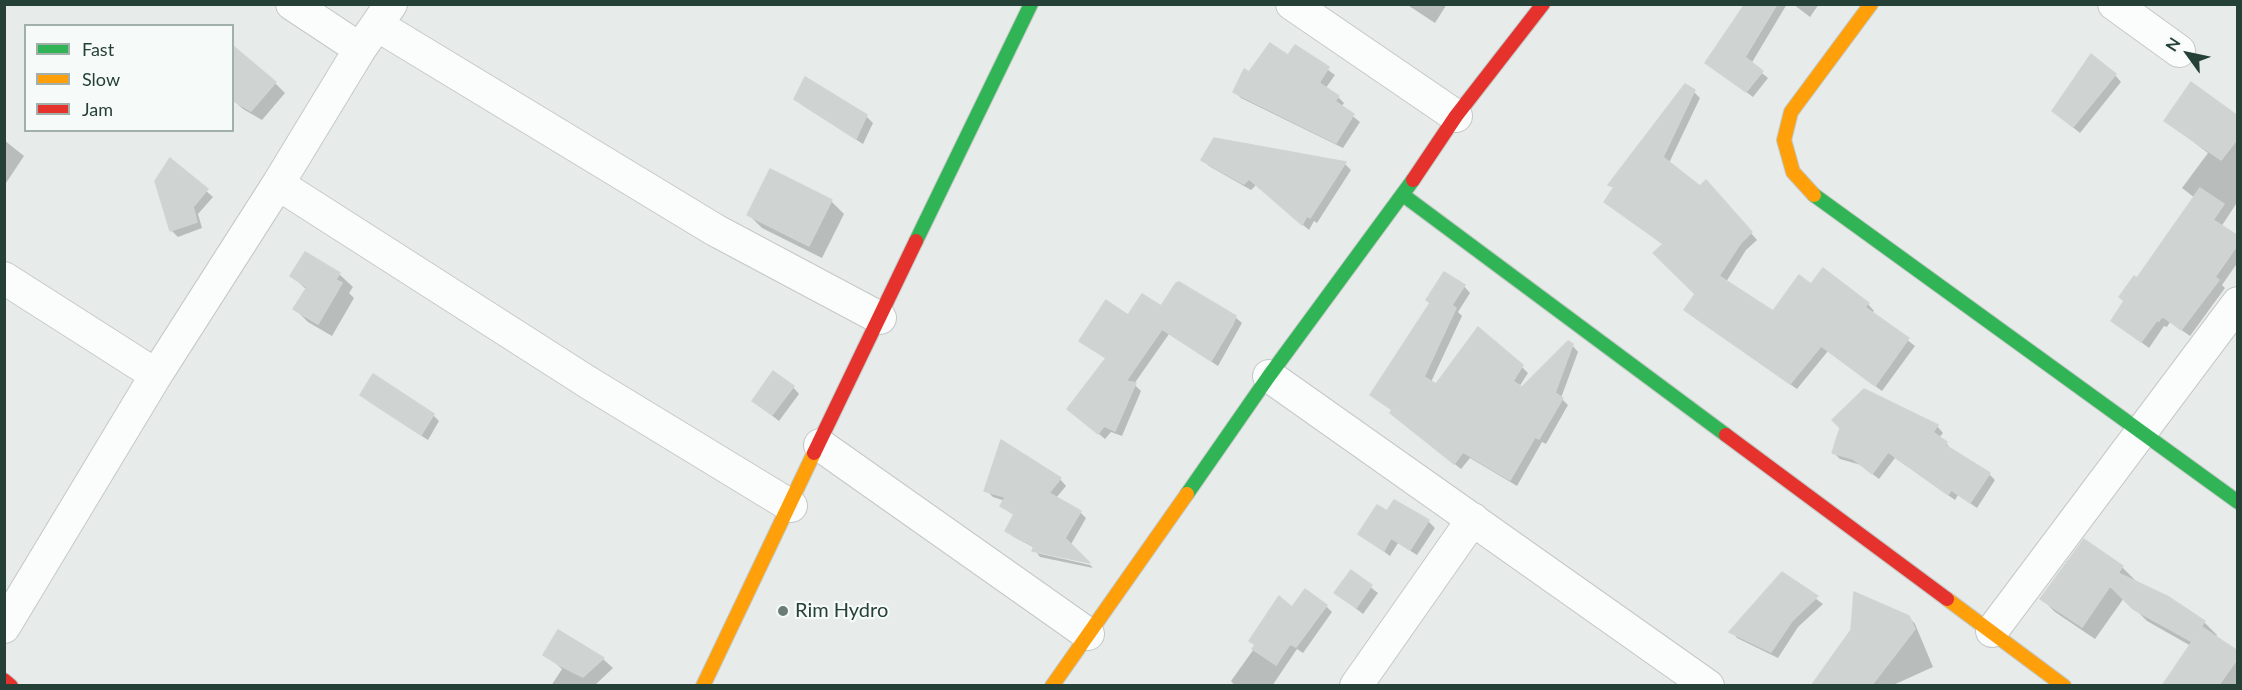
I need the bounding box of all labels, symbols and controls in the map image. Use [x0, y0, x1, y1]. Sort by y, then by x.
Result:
legend [24, 24, 234, 132]
north arrow [2158, 24, 2218, 84]
text: N [2161, 34, 2184, 54]
text: Fast [82, 38, 114, 60]
text: Slow [82, 68, 120, 90]
text: Jam [82, 98, 113, 120]
place label: Rim Hydro [795, 599, 888, 623]
marker: Rim Hydro [776, 604, 790, 618]

